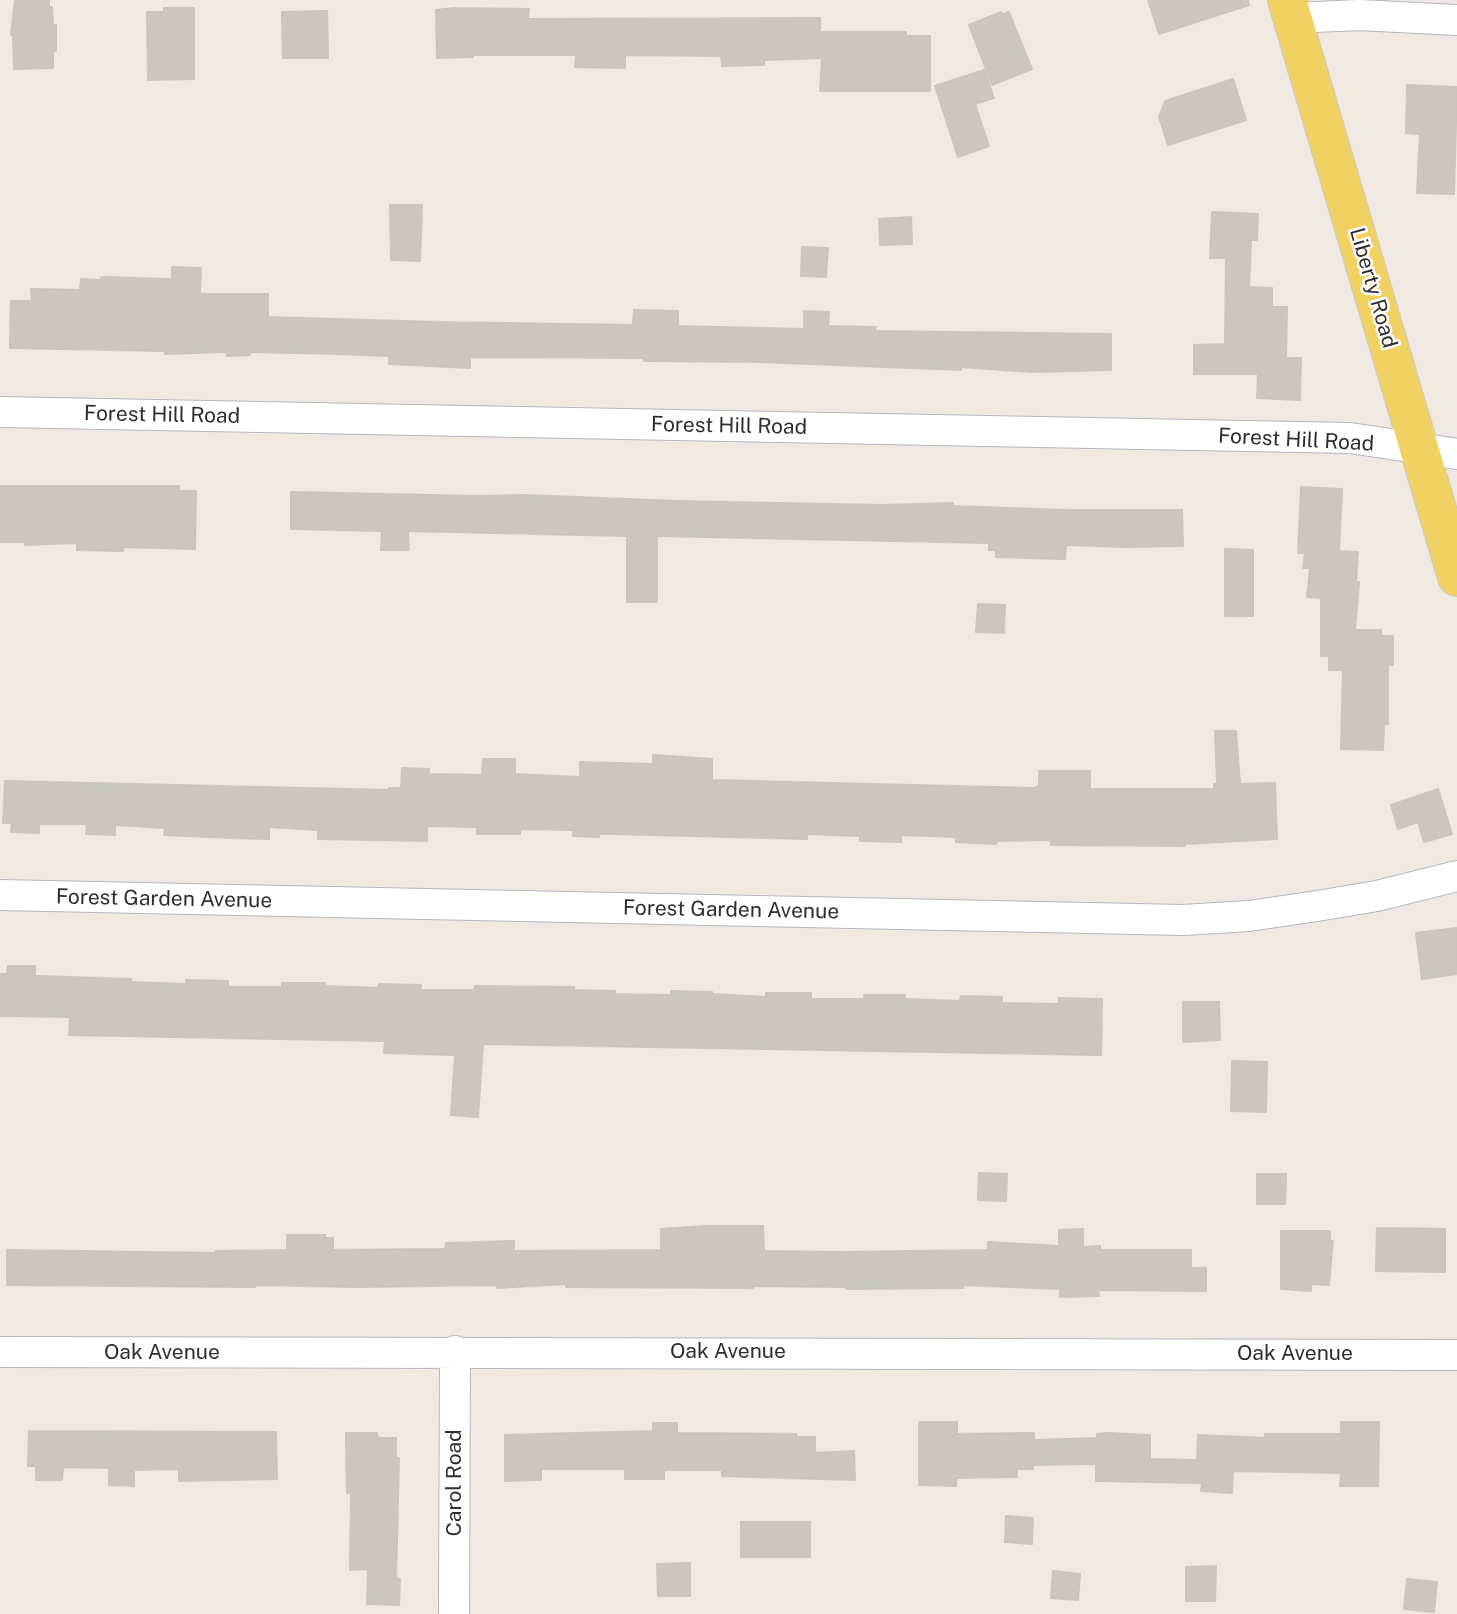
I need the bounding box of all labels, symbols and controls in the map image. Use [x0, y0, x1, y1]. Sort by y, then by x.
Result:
street label: Liberty Road [1344, 225, 1402, 351]
street label: Forest Hill Road [84, 401, 240, 429]
street label: Forest Hill Road [651, 412, 807, 440]
street label: Forest Hill Road [1217, 423, 1375, 457]
street label: Forest Garden Avenue [56, 885, 272, 913]
street label: Forest Garden Avenue [623, 896, 839, 924]
street label: Oak Avenue [670, 1339, 786, 1365]
street label: Oak Avenue [104, 1340, 220, 1366]
street label: Oak Avenue [1237, 1341, 1353, 1367]
street label: Carol Road [442, 1429, 468, 1537]

